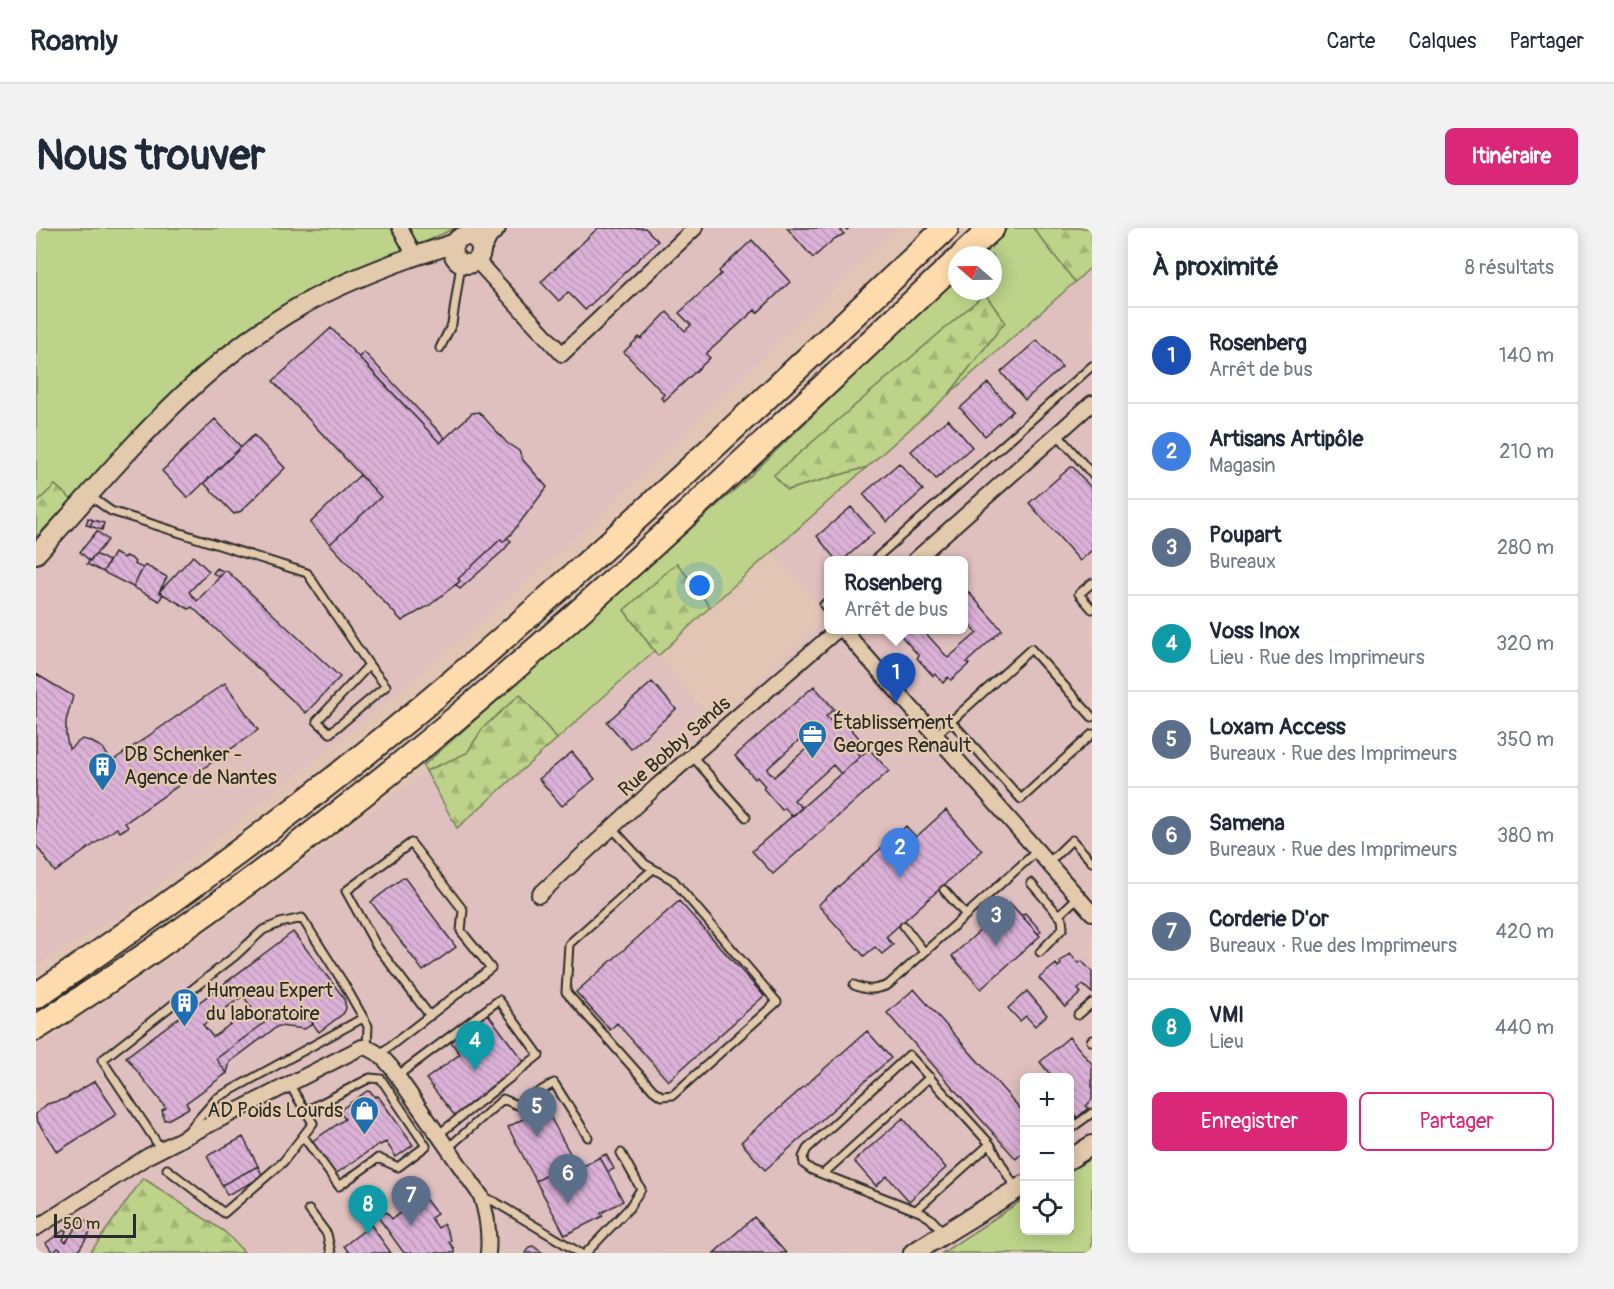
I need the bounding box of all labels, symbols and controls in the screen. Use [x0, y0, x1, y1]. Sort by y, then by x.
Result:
text: Roamly [30, 24, 118, 59]
text: Carte [1326, 28, 1375, 55]
text: Calques [1408, 28, 1476, 55]
text: Partager [1509, 28, 1584, 55]
button: Itinéraire [1445, 128, 1578, 185]
text: Nous trouver [36, 130, 265, 182]
north arrow [948, 246, 1002, 300]
text: À proximité [1152, 251, 1279, 283]
text: 8 résultats [1465, 255, 1554, 280]
text: Rosenberg [1209, 329, 1307, 357]
text: 1 [1168, 343, 1175, 368]
text: 140 m [1499, 343, 1554, 368]
text: Arrêt de bus [1209, 357, 1312, 382]
text: Artisans Artipôle [1209, 425, 1363, 453]
text: 2 [1166, 439, 1177, 464]
text: 210 m [1499, 439, 1554, 464]
text: Magasin [1209, 453, 1276, 478]
text: Poupart [1209, 521, 1281, 549]
text: 3 [1166, 535, 1177, 560]
text: 280 m [1497, 535, 1554, 560]
text: Bureaux [1209, 549, 1276, 574]
popup [824, 556, 968, 634]
text: Rosenberg [844, 569, 942, 597]
your location [685, 571, 714, 600]
text: Arrêt de bus [844, 597, 948, 622]
text: Voss Inox [1209, 617, 1300, 645]
text: 4 [1166, 631, 1177, 656]
text: 320 m [1496, 631, 1554, 656]
text: Lieu · Rue des Imprimeurs [1209, 645, 1425, 670]
pin: 1 [876, 654, 916, 703]
street label: Rue Bobby Sands [613, 691, 736, 802]
place label: Établissement Georges Renault [833, 710, 972, 758]
text: Loxam Access [1209, 713, 1346, 741]
office icon: Établissement Georges Renault [796, 718, 828, 760]
text: 5 [1166, 727, 1177, 752]
text: 350 m [1496, 727, 1554, 752]
text: Bureaux · Rue des Imprimeurs [1209, 741, 1457, 766]
place label: DB Schenker - Agence de Nantes [124, 742, 277, 790]
building icon: DB Schenker - Agence de Nantes [87, 750, 119, 792]
text: Samena [1209, 809, 1285, 837]
text: 6 [1166, 823, 1177, 848]
text: 380 m [1497, 823, 1554, 848]
pin: 2 [880, 828, 920, 878]
text: Bureaux · Rue des Imprimeurs [1209, 837, 1457, 862]
pin: 3 [976, 896, 1016, 946]
text: Corderie D'or [1209, 905, 1329, 933]
text: 7 [1166, 919, 1177, 944]
text: 420 m [1495, 919, 1554, 944]
text: Bureaux · Rue des Imprimeurs [1209, 933, 1457, 958]
place label: Humeau Expert du laboratoire [206, 978, 334, 1026]
building icon: Humeau Expert du laboratoire [169, 986, 201, 1028]
text: VMI [1209, 1001, 1244, 1029]
text: 8 [1166, 1015, 1177, 1040]
text: 440 m [1495, 1015, 1554, 1040]
pin: 4 [456, 1022, 494, 1071]
text: Lieu [1209, 1029, 1244, 1054]
map controls [1020, 1073, 1074, 1235]
button: + [1020, 1073, 1074, 1127]
pin: 5 [518, 1088, 556, 1137]
button: Enregistrer [1152, 1092, 1347, 1151]
button: Partager [1359, 1092, 1554, 1151]
shop icon: AD Poids Lourds [348, 1094, 380, 1136]
place label: AD Poids Lourds [207, 1098, 343, 1123]
button: − [1020, 1127, 1074, 1181]
pin: 6 [548, 1154, 588, 1204]
pin: 7 [392, 1176, 430, 1226]
button: locate [1020, 1181, 1074, 1235]
pin: 8 [348, 1186, 388, 1235]
scale bar [54, 1211, 136, 1238]
text: 50 m [63, 1214, 100, 1234]

